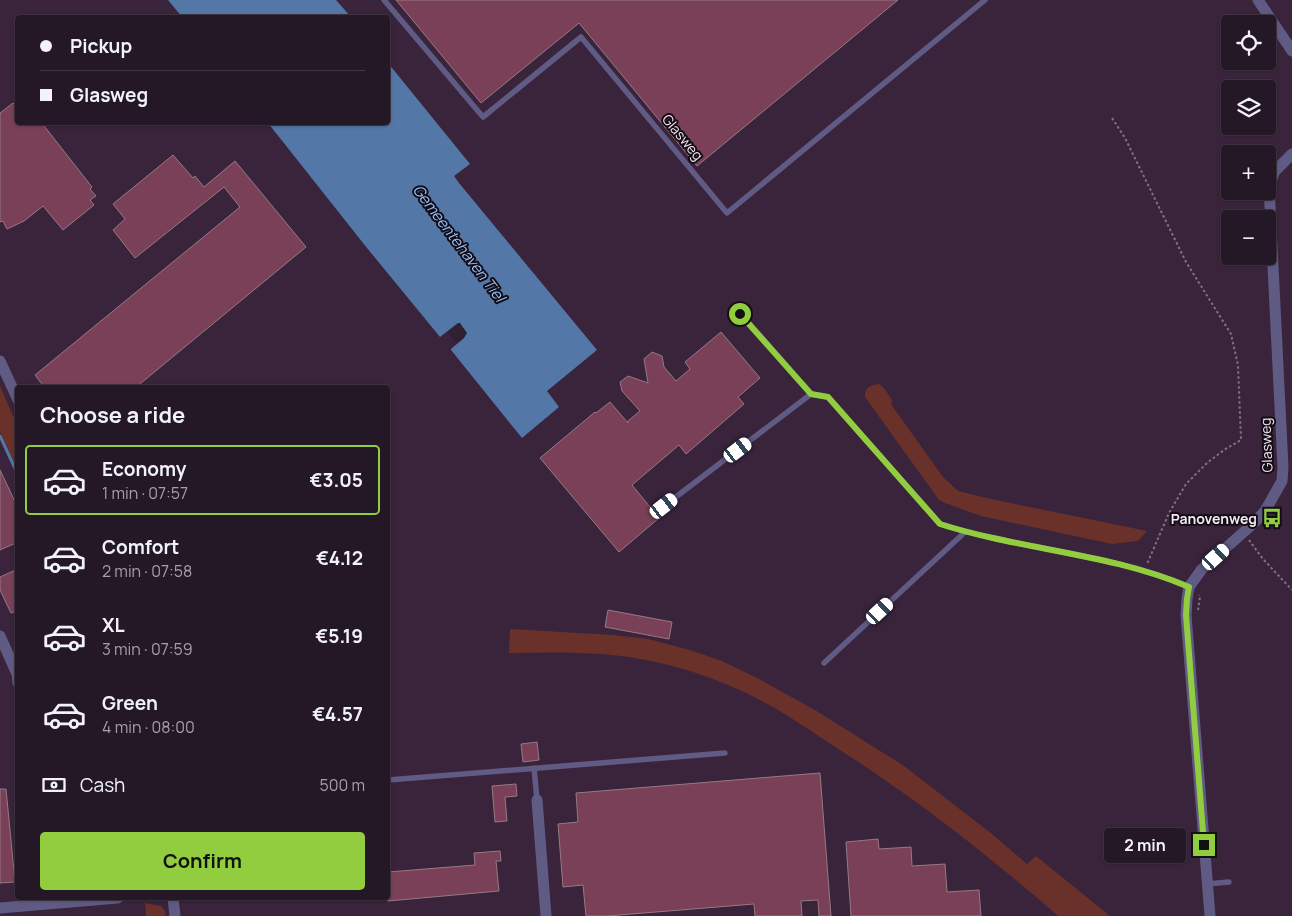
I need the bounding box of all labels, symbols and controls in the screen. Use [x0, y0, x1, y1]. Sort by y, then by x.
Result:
map controls [1221, 15, 1276, 265]
button: locate [1221, 15, 1276, 70]
text: Pickup [70, 33, 132, 59]
button: layers [1221, 80, 1276, 135]
text: Glasweg [70, 82, 148, 108]
street label: Glasweg [658, 110, 708, 164]
button: + [1221, 145, 1276, 200]
water label: Gemeentehaven Tiel [408, 180, 512, 308]
button: − [1221, 210, 1276, 265]
route start [729, 303, 751, 325]
text: Choose a ride [40, 400, 185, 430]
street label: Glasweg [1256, 417, 1276, 473]
car [721, 435, 754, 465]
text: Economy [102, 456, 186, 482]
icon: car [42, 458, 87, 503]
text: €3.05 [310, 467, 363, 493]
text: 1 min · 07:57 [102, 482, 188, 504]
car [647, 491, 680, 521]
bus stop icon: Panovenweg [1261, 507, 1283, 529]
place label: Panovenweg [1171, 509, 1257, 528]
text: Comfort [102, 534, 179, 560]
icon: car [42, 536, 87, 581]
car [1199, 541, 1232, 573]
text: €4.12 [316, 545, 363, 571]
text: 2 min · 07:58 [102, 560, 192, 582]
car [863, 595, 896, 627]
text: XL [102, 612, 125, 638]
icon: car [42, 614, 87, 659]
text: €5.19 [315, 623, 363, 649]
text: 3 min · 07:59 [102, 638, 193, 660]
text: Green [102, 690, 158, 716]
icon: car [42, 692, 87, 737]
text: €4.57 [312, 701, 363, 727]
text: 4 min · 08:00 [102, 716, 195, 738]
icon: cash [40, 771, 68, 799]
text: Cash [80, 772, 125, 798]
text: 500 m [319, 774, 365, 796]
callout: 2 min [1104, 828, 1186, 862]
button: Confirm [40, 832, 365, 890]
text: 2 min [1124, 834, 1166, 856]
route end [1193, 834, 1215, 856]

